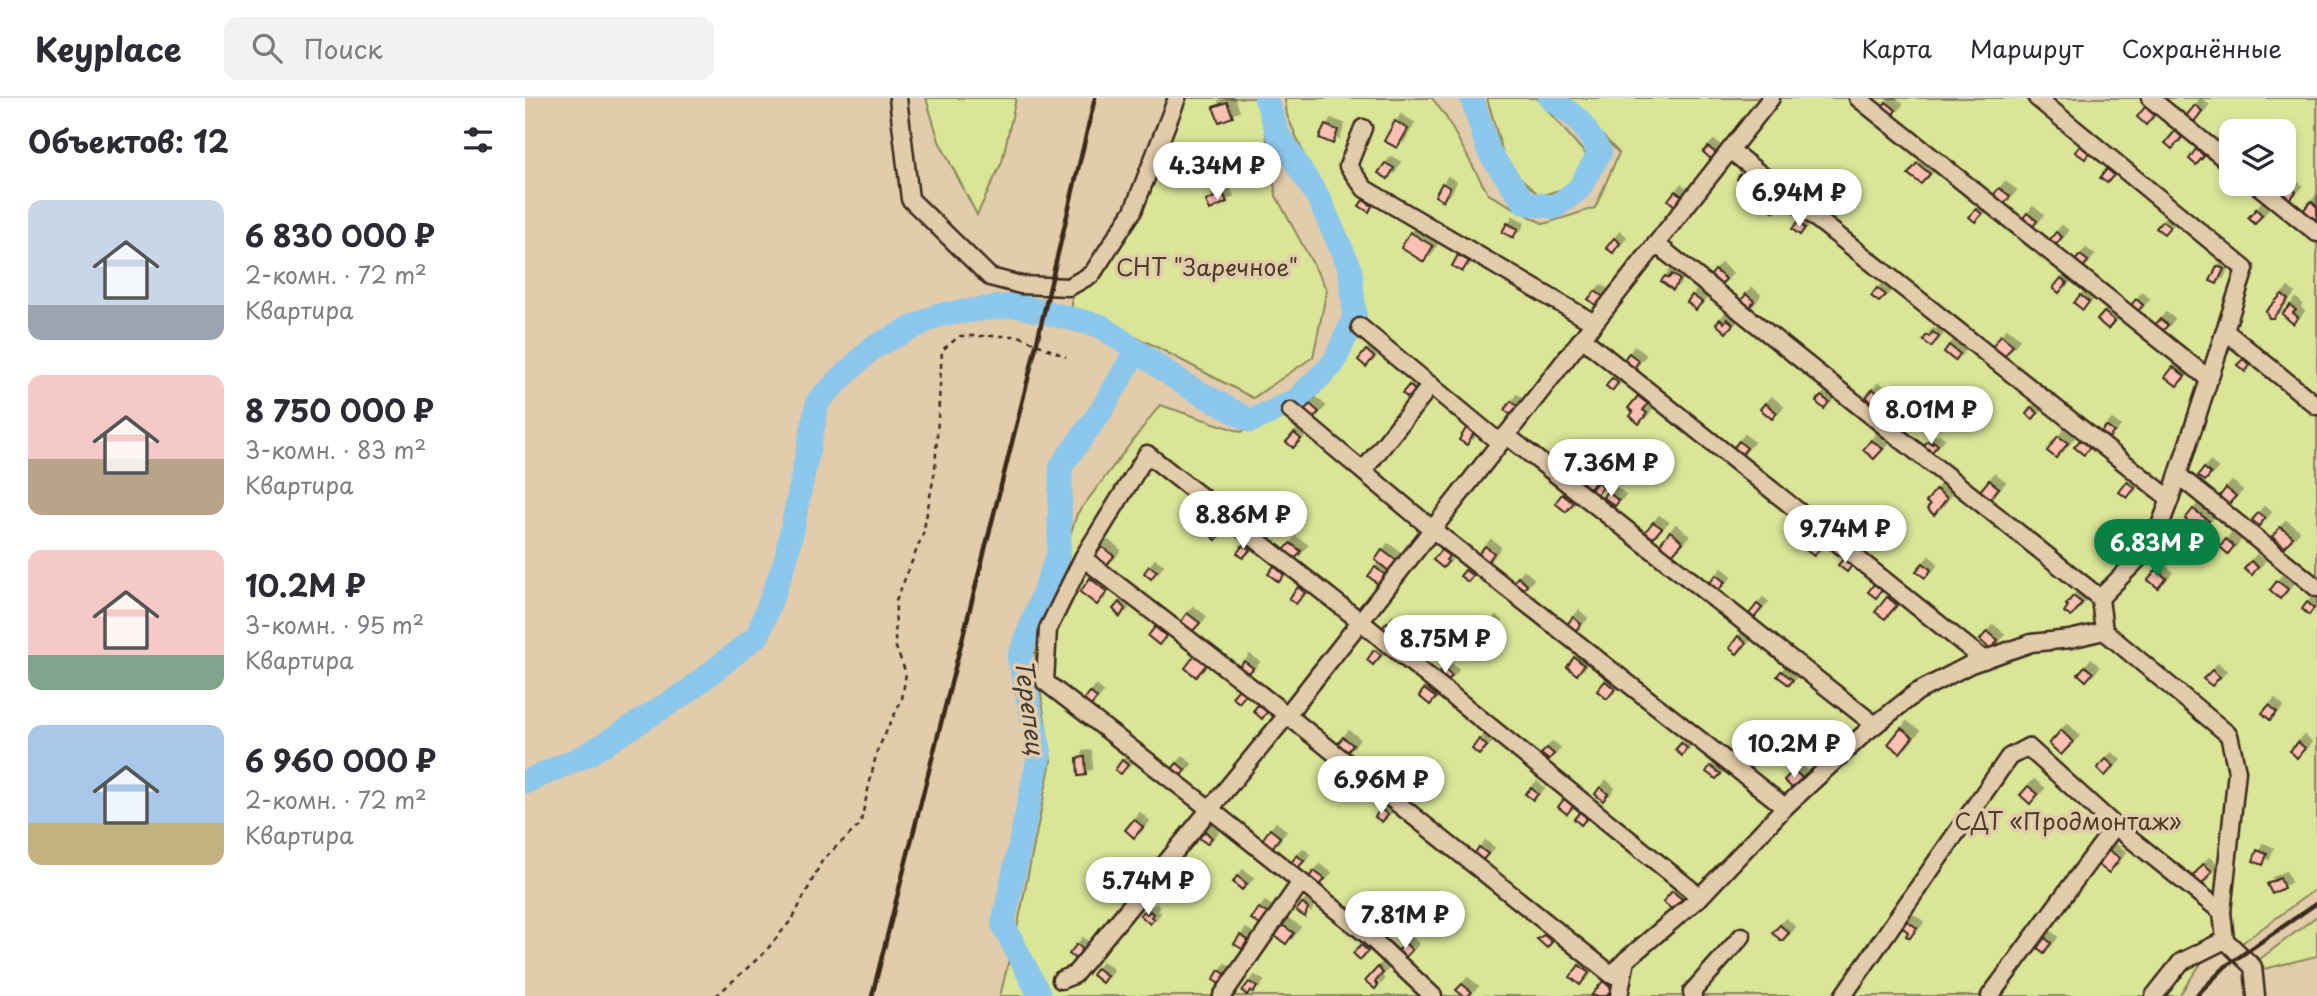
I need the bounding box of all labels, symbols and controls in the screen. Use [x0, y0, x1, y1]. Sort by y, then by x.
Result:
search box [224, 17, 714, 80]
text: Keyplace [35, 23, 182, 73]
icon: search [248, 29, 286, 67]
text: Поиск [304, 29, 383, 68]
text: Карта [1861, 30, 1932, 66]
text: Маршрут [1970, 30, 2084, 66]
text: Сохранённые [2122, 30, 2282, 66]
text: Объектов: 12 [28, 118, 229, 163]
map controls [2219, 119, 2296, 196]
button: layers [2219, 119, 2296, 196]
icon: filters [459, 121, 497, 159]
pin: 4.34M ₽ [1152, 142, 1282, 202]
text: 4.34M ₽ [1169, 147, 1265, 182]
pin: 6.94M ₽ [1734, 170, 1864, 229]
text: 6.94M ₽ [1752, 174, 1846, 209]
text: 6 830 000 ₽ [245, 212, 435, 257]
icon: home [84, 228, 168, 312]
park label: СНТ "Заречное" [1116, 249, 1298, 284]
text: 2-комн. · 72 m² [245, 257, 427, 292]
text: Квартира [245, 292, 353, 327]
pin: 8.01M ₽ [1866, 386, 1996, 446]
text: 8 750 000 ₽ [245, 387, 434, 432]
text: 8.01M ₽ [1885, 391, 1977, 426]
icon: home [84, 403, 168, 487]
text: 3-комн. · 83 m² [245, 432, 426, 467]
pin: 7.36M ₽ [1546, 440, 1676, 499]
text: 7.36M ₽ [1564, 444, 1658, 479]
text: Квартира [245, 467, 353, 502]
pin: 8.86M ₽ [1178, 491, 1308, 551]
text: 8.86M ₽ [1195, 496, 1291, 531]
pin: 9.74M ₽ [1780, 505, 1910, 565]
text: 9.74M ₽ [1800, 510, 1890, 545]
pin: 6.83M ₽ [2092, 519, 2222, 579]
text: 6.83M ₽ [2110, 524, 2204, 559]
text: 10.2M ₽ [245, 562, 366, 607]
icon: home [84, 578, 168, 662]
text: 3-комн. · 95 m² [245, 607, 424, 642]
pin: 8.75M ₽ [1380, 616, 1510, 675]
text: 8.75M ₽ [1400, 620, 1490, 655]
text: Квартира [245, 642, 353, 677]
water label: Терепец [1007, 657, 1055, 758]
pin: 10.2M ₽ [1729, 720, 1859, 780]
text: 10.2M ₽ [1748, 725, 1840, 760]
text: 6 960 000 ₽ [245, 737, 436, 782]
icon: home [84, 753, 168, 837]
pin: 6.96M ₽ [1316, 756, 1446, 816]
text: 6.96M ₽ [1333, 761, 1429, 796]
text: 2-комн. · 72 m² [245, 782, 427, 817]
park label: СДТ «Продмонтаж» [1954, 803, 2182, 838]
text: Квартира [245, 817, 353, 852]
pin: 5.74M ₽ [1083, 858, 1213, 917]
text: 5.74M ₽ [1102, 862, 1194, 897]
pin: 7.81M ₽ [1340, 892, 1470, 951]
text: 7.81M ₽ [1361, 896, 1449, 931]

